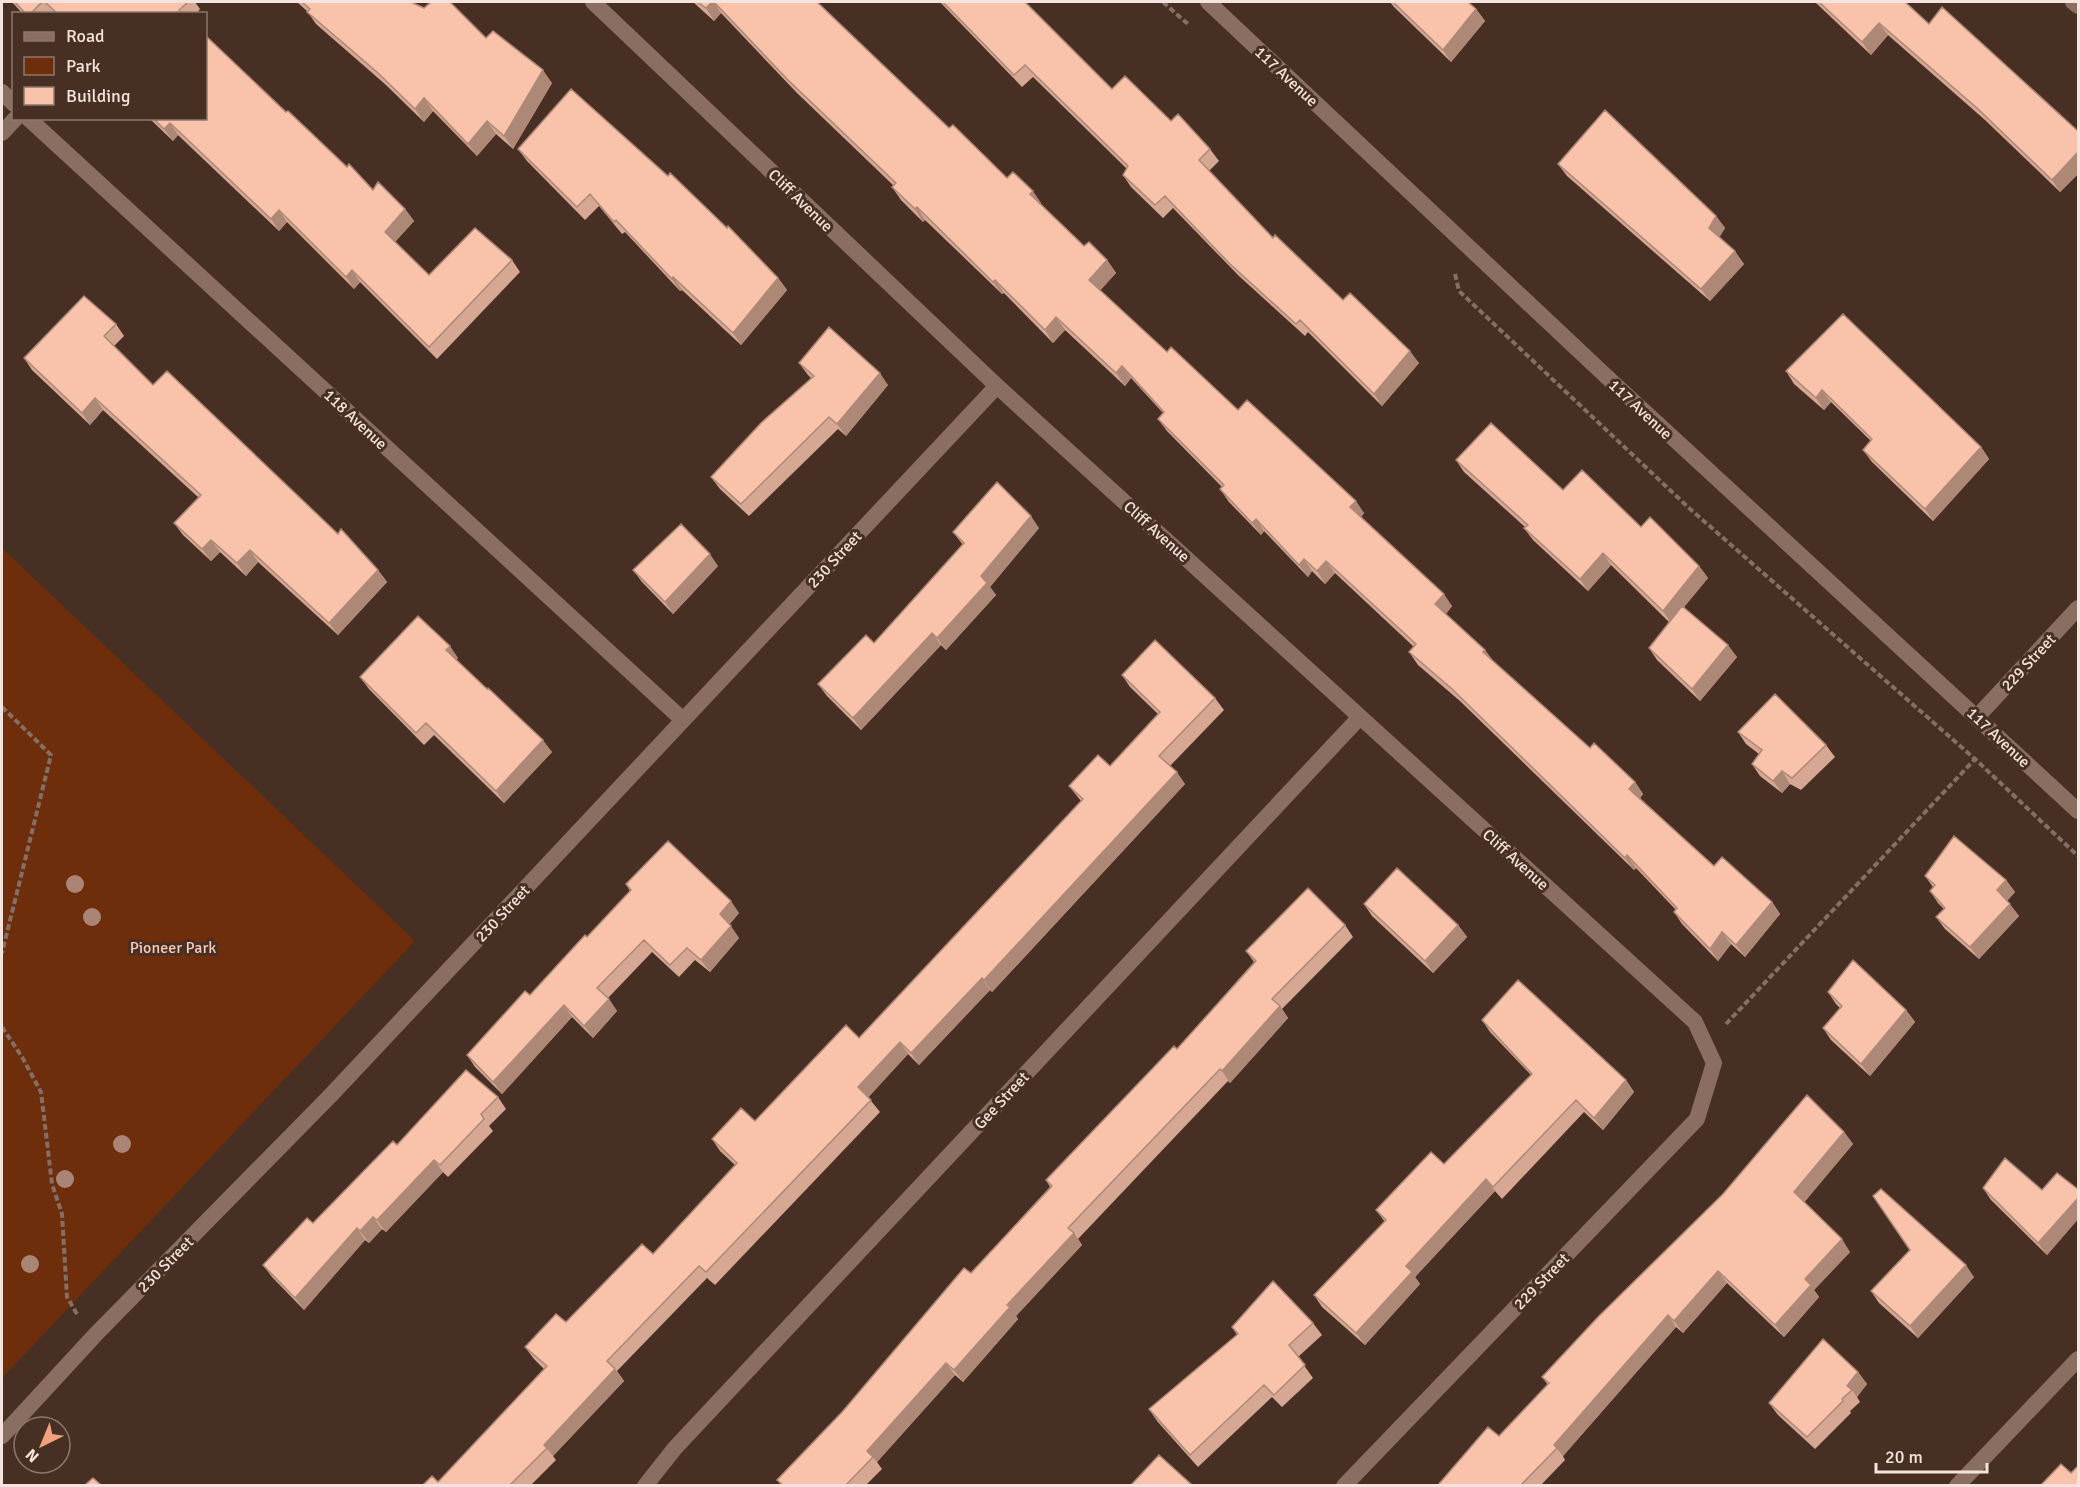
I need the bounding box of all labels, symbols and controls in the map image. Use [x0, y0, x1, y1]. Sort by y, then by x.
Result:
legend [12, 12, 207, 120]
text: Road [66, 25, 105, 47]
street label: 117 Avenue [1250, 42, 1322, 111]
text: Park [66, 55, 101, 77]
text: Building [66, 85, 130, 107]
street label: Cliff Avenue [764, 165, 837, 237]
street label: 117 Avenue [1604, 375, 1676, 444]
street label: 118 Avenue [319, 385, 391, 454]
street label: Cliff Avenue [1119, 497, 1194, 567]
street label: 230 Street [803, 527, 867, 593]
street label: 229 Street [1997, 630, 2061, 696]
street label: 117 Avenue [1962, 703, 2034, 772]
street label: Cliff Avenue [1478, 825, 1553, 895]
street label: 230 Street [471, 881, 535, 947]
park label: Pioneer Park [130, 938, 216, 958]
street label: Gee Street [970, 1067, 1034, 1134]
street label: 230 Street [133, 1232, 198, 1297]
street label: 229 Street [1510, 1249, 1574, 1314]
north arrow [12, 1415, 72, 1475]
scale bar [1876, 1436, 1987, 1474]
text: N [22, 1444, 43, 1466]
text: 20 m [1885, 1446, 1923, 1468]

